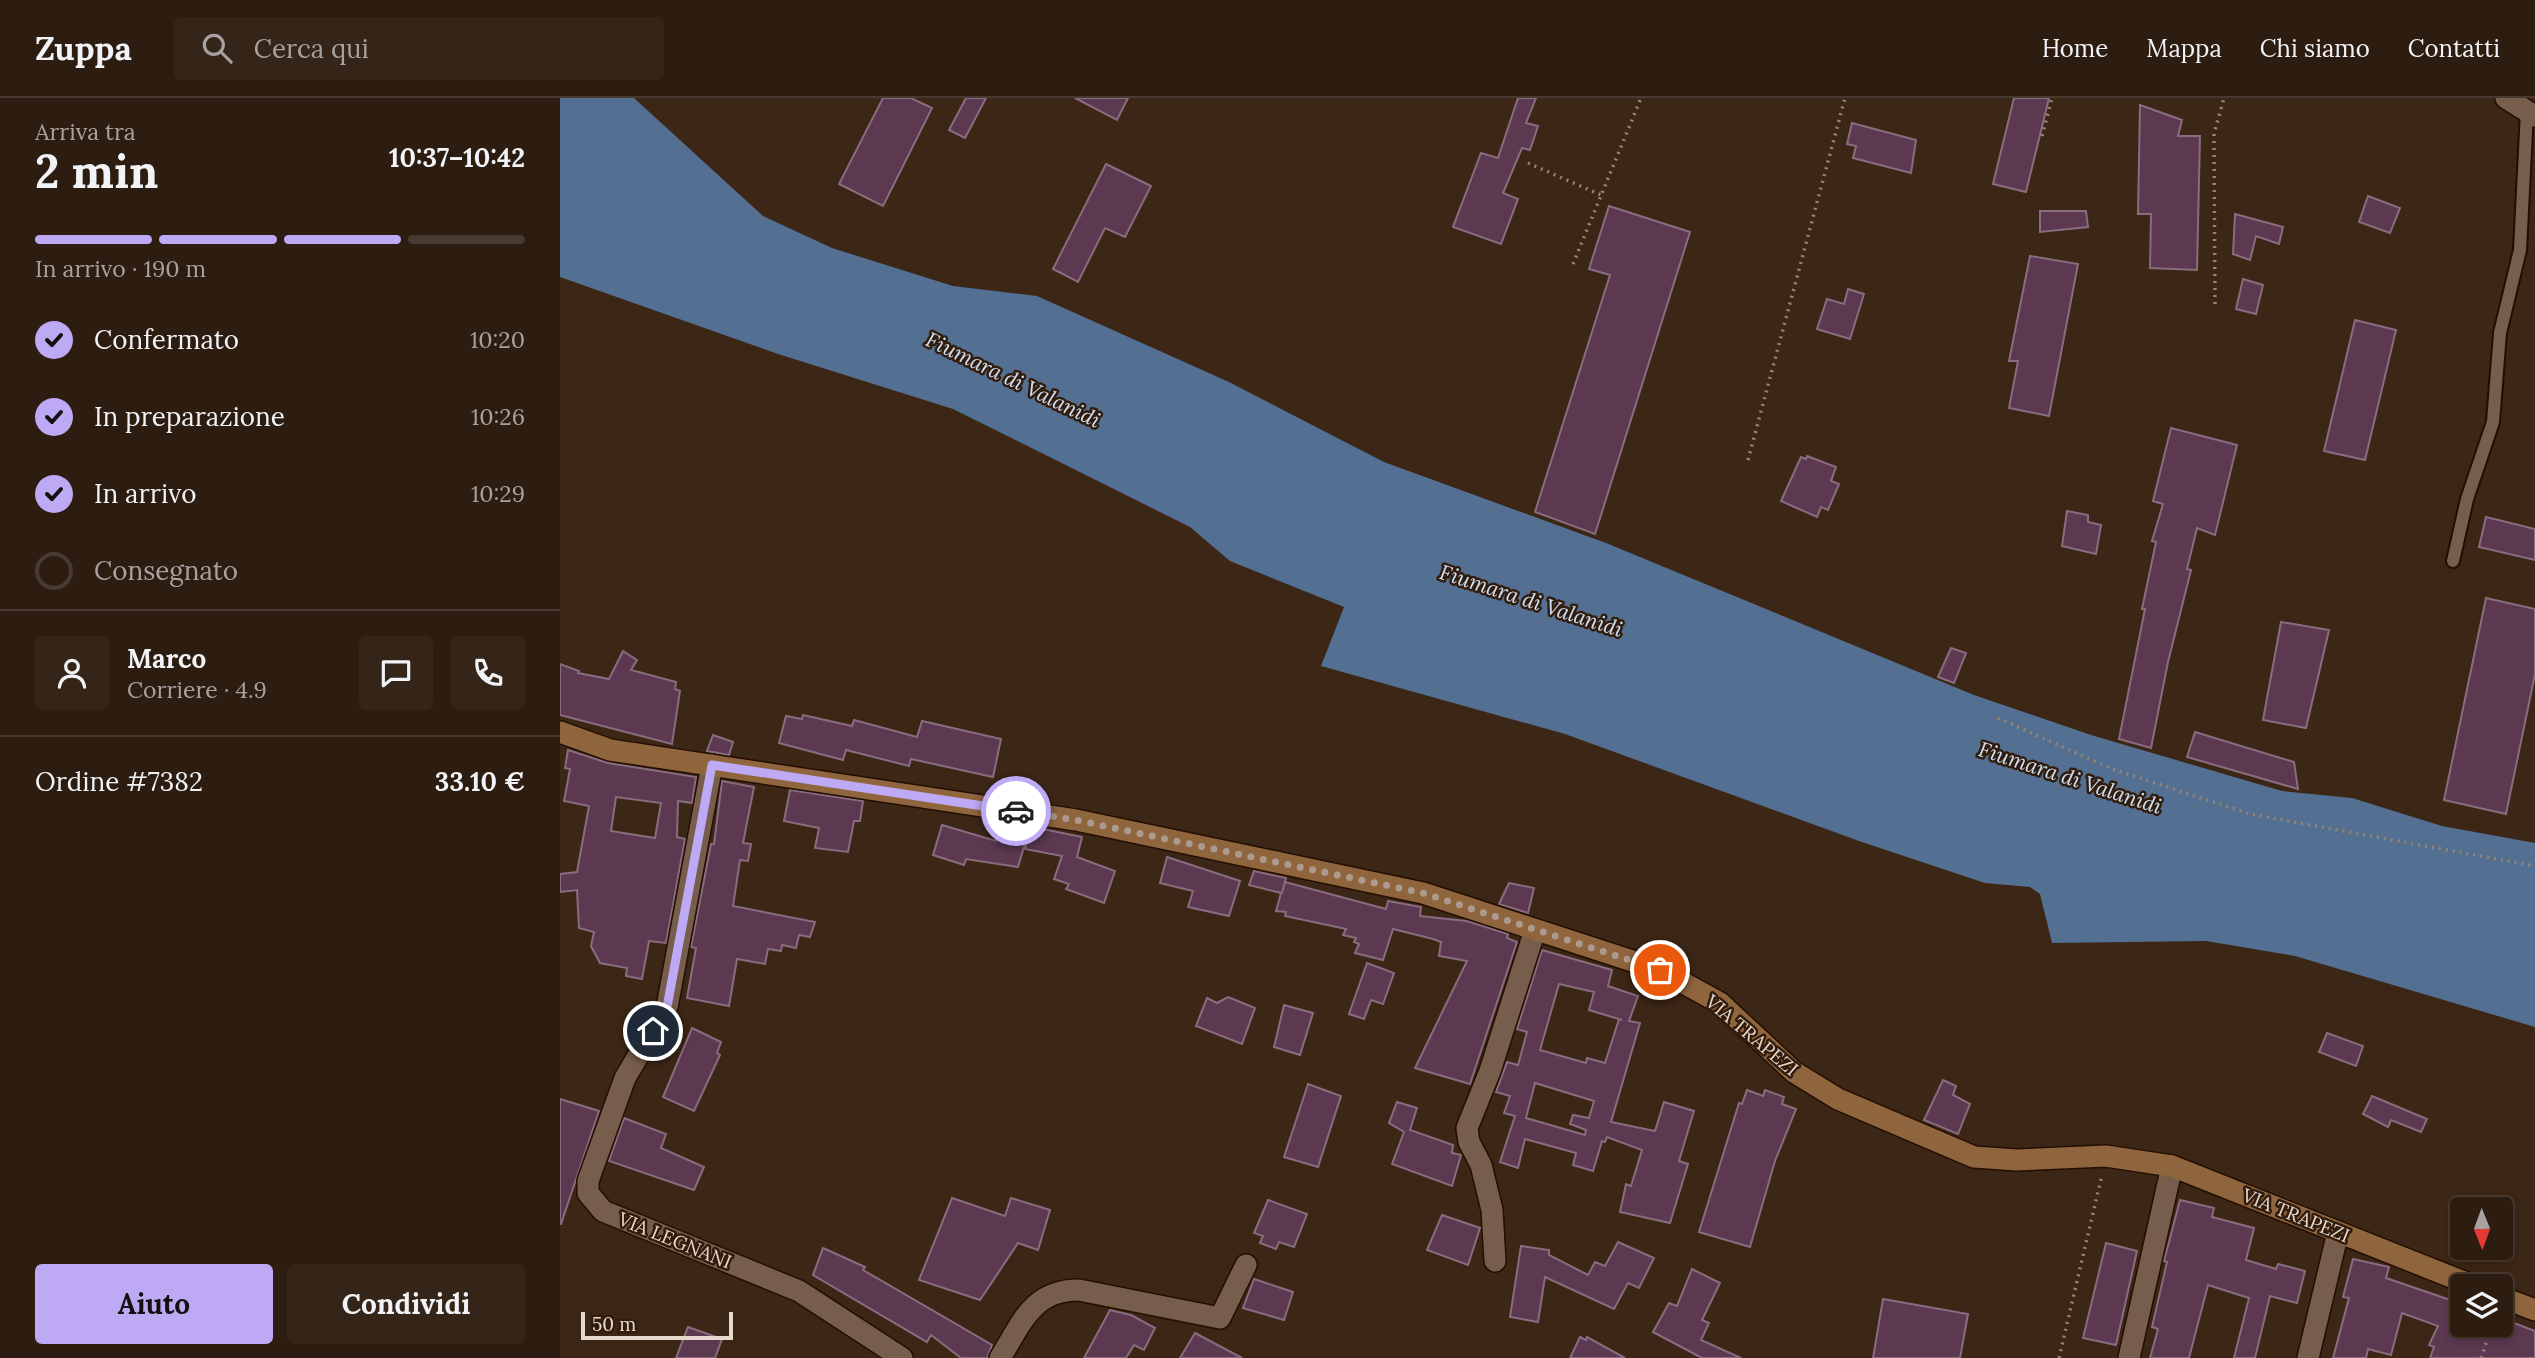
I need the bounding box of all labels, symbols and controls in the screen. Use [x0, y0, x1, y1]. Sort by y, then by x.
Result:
search box [174, 17, 664, 80]
text: Zuppa [35, 27, 132, 69]
icon: search [198, 29, 236, 67]
text: Cerca qui [254, 32, 369, 65]
text: Home [2042, 33, 2108, 64]
text: Mappa [2146, 33, 2222, 64]
text: Chi siamo [2260, 33, 2370, 64]
text: Contatti [2408, 33, 2500, 64]
text: Arriva tra [35, 117, 136, 146]
text: 10:37–10:42 [389, 141, 525, 174]
text: 2 min [35, 142, 158, 201]
text: In arrivo · 190 m [35, 254, 206, 283]
icon: check [35, 321, 73, 359]
text: Confermato [94, 323, 239, 356]
text: 10:20 [470, 325, 525, 354]
water label: Fiumara di Valanidi [921, 326, 1105, 434]
icon: check [35, 398, 73, 436]
text: In preparazione [94, 400, 285, 433]
text: 10:26 [471, 402, 525, 431]
icon: check [35, 475, 73, 513]
text: In arrivo [94, 477, 197, 510]
text: 10:29 [471, 479, 525, 508]
text: Consegnato [94, 554, 238, 587]
water label: Fiumara di Valanidi [1436, 558, 1626, 643]
button: person [35, 636, 109, 710]
button: chat [359, 636, 433, 710]
button: phone [451, 636, 525, 710]
text: Marco [127, 642, 206, 675]
text: Corriere · 4.9 [127, 675, 267, 704]
water label: Fiumara di Valanidi [1975, 735, 2165, 820]
text: Ordine #7382 [35, 765, 203, 798]
text: 33.10 € [435, 765, 525, 798]
courier [981, 776, 1051, 846]
icon: car [997, 792, 1035, 830]
pin [1630, 940, 1690, 1000]
icon: bag [1641, 951, 1679, 989]
street label: VIA TRAPEZI [1700, 989, 1803, 1081]
pin [623, 1001, 683, 1061]
icon: home [634, 1012, 672, 1050]
street label: VIA TRAPEZI [2238, 1182, 2353, 1247]
north arrow [2450, 1197, 2513, 1260]
map controls [2450, 1197, 2513, 1337]
street label: VIA LEGNANI [614, 1206, 735, 1274]
button: Aiuto [35, 1264, 273, 1344]
button: Condividi [287, 1264, 525, 1344]
button: layers [2450, 1274, 2513, 1337]
scale bar [581, 1309, 733, 1341]
text: 50 m [592, 1312, 636, 1336]

